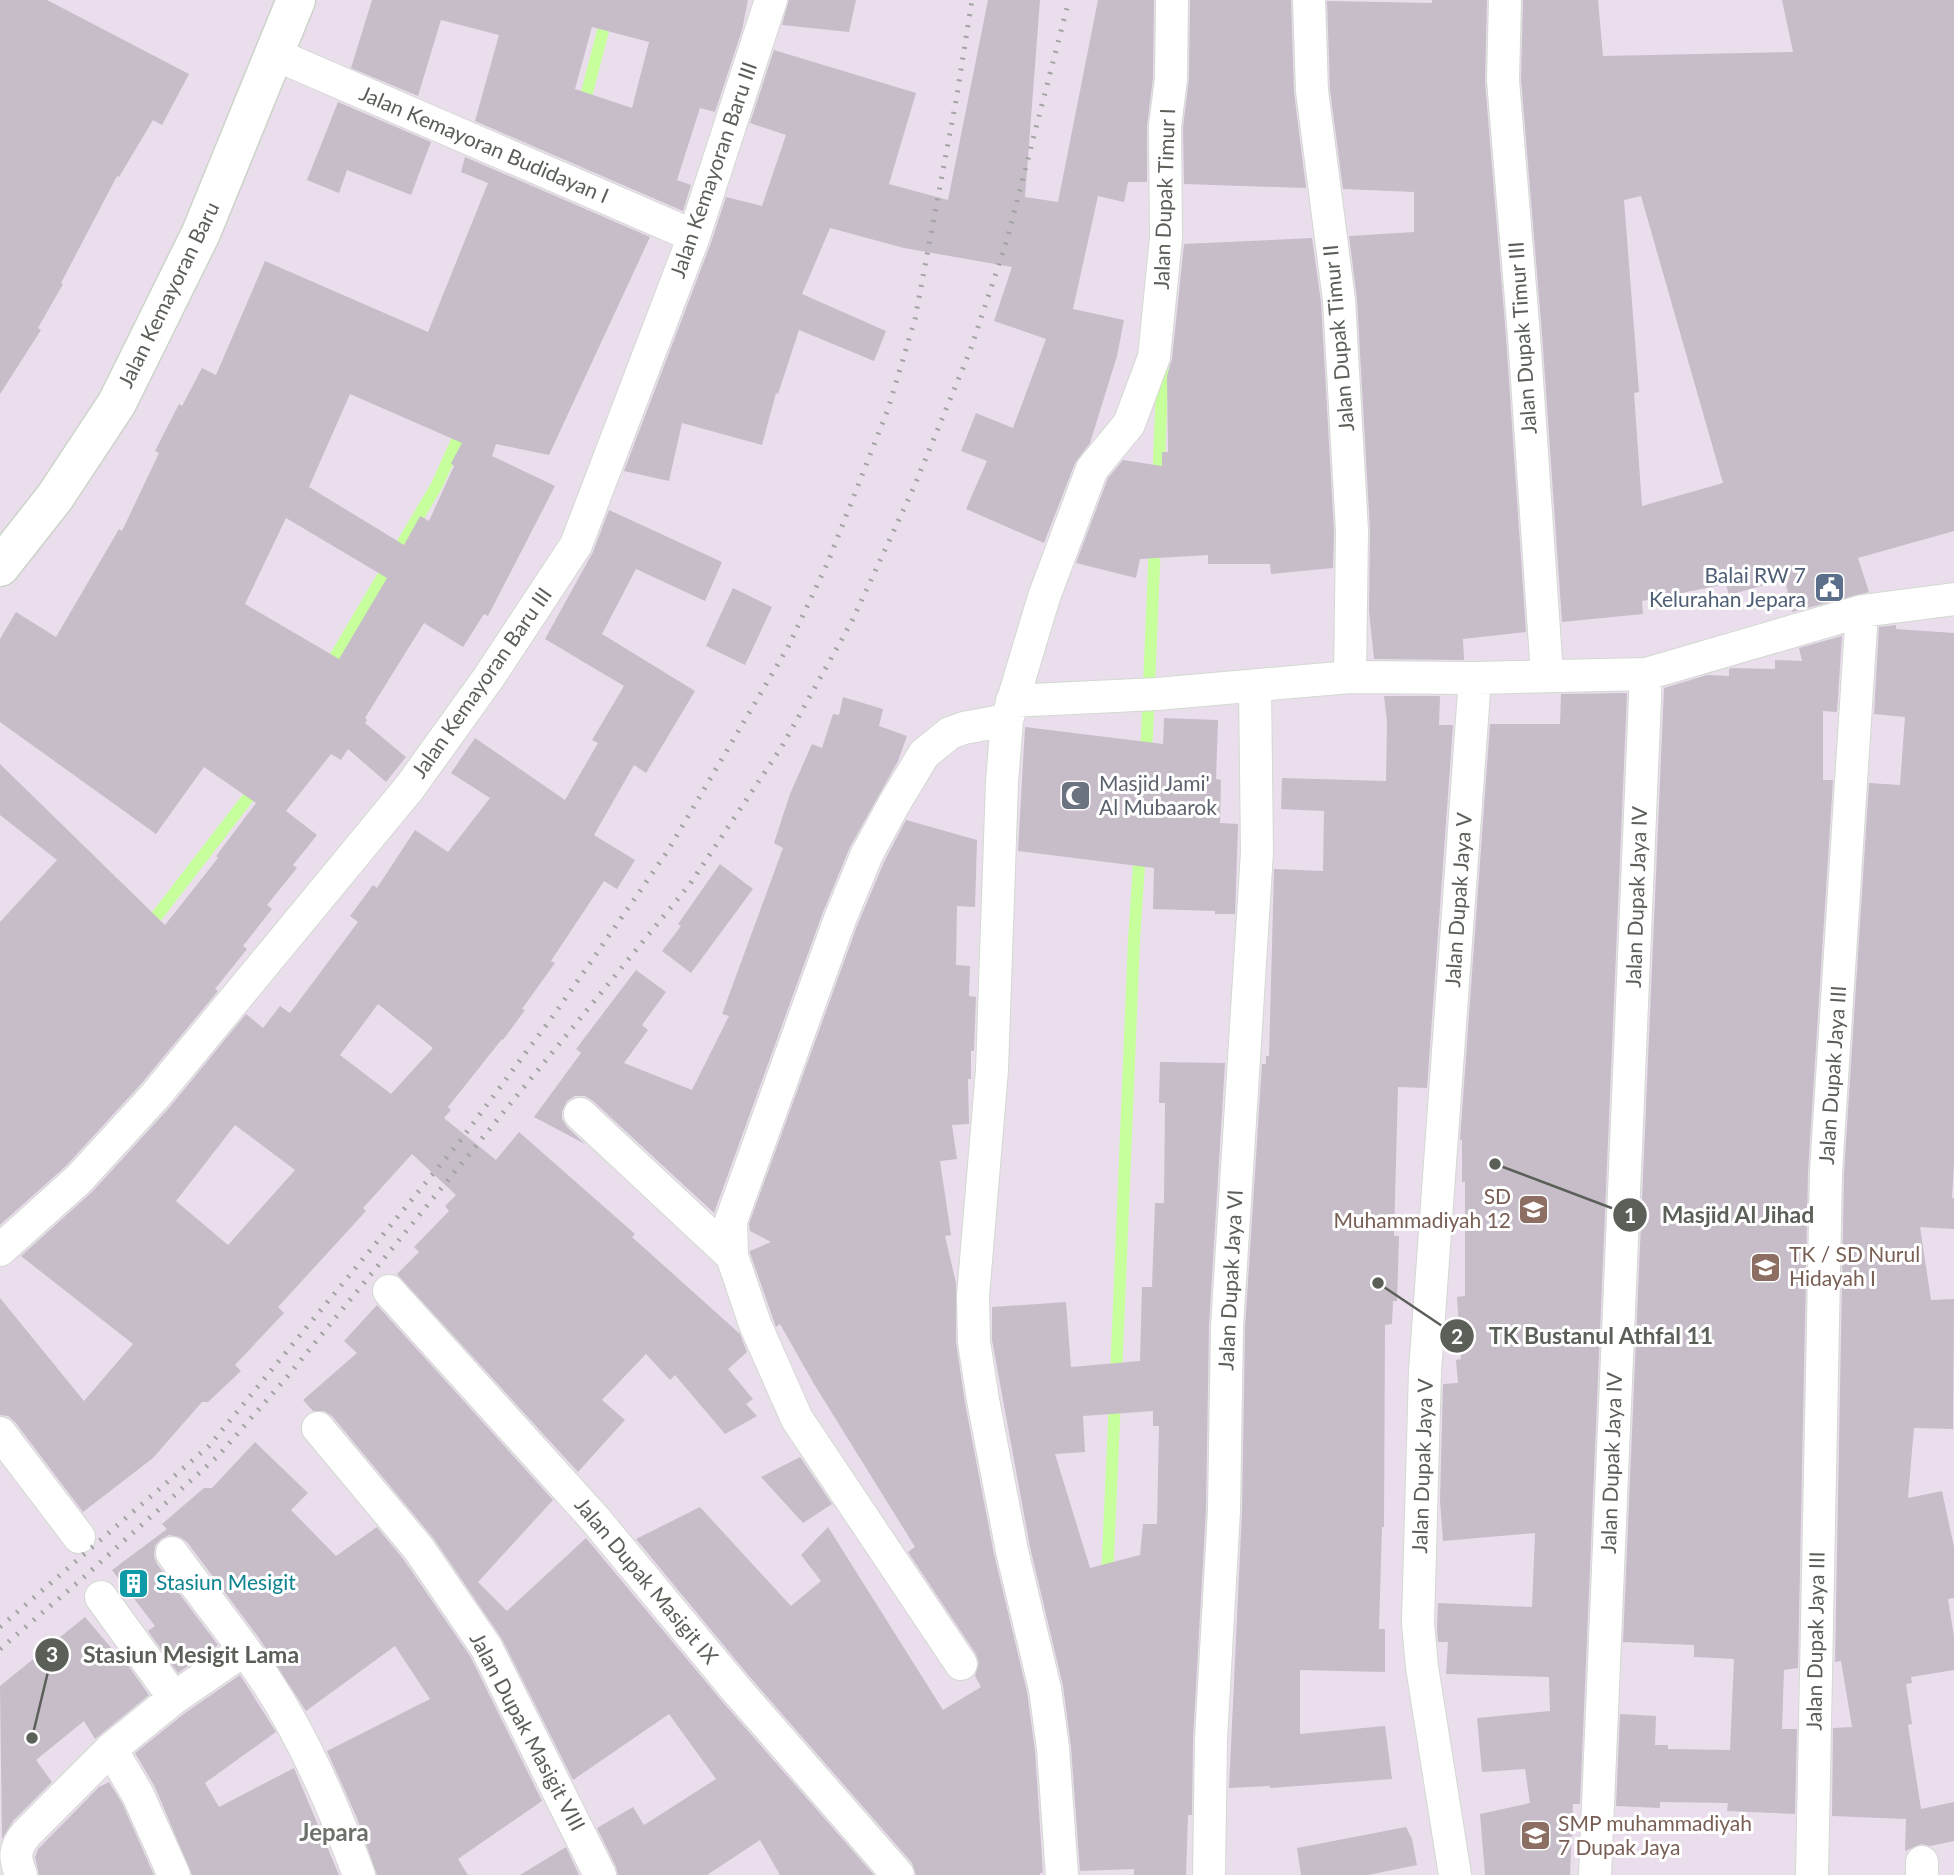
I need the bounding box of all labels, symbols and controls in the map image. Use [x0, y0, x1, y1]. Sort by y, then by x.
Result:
street label: Jalan Kemayoran Baru III [664, 58, 761, 281]
street label: Jalan Kemayoran Budidayan I [356, 80, 613, 208]
street label: Jalan Dupak Timur I [1148, 108, 1179, 290]
street label: Jalan Kemayoran Baru [112, 197, 224, 391]
street label: Jalan Dupak Timur III [1502, 241, 1541, 435]
street label: Jalan Dupak Timur II [1317, 244, 1358, 432]
place label: Balai RW 7 Kelurahan Jepara [1649, 562, 1806, 611]
public building icon: Balai RW 7 Kelurahan Jepara [1812, 571, 1846, 605]
street label: Jalan Kemayoran Baru III [406, 582, 556, 782]
place label: Masjid Jami' Al Mubaarok [1099, 770, 1217, 819]
mosque icon: Masjid Jami' Al Mubaarok [1059, 779, 1093, 813]
street label: Jalan Dupak Jaya IV [1620, 805, 1651, 988]
street label: Jalan Dupak Jaya V [1439, 811, 1476, 988]
street label: Jalan Dupak Jaya III [1813, 985, 1850, 1165]
place label: SD Muhammadiyah 12 [1334, 1183, 1511, 1232]
street label: Jalan Dupak Jaya VI [1212, 1189, 1247, 1371]
school or university icon: SD Muhammadiyah 12 [1517, 1192, 1551, 1226]
callout: Masjid Al Jihad [1612, 1193, 1829, 1237]
text: Masjid Al Jihad [1662, 1200, 1814, 1228]
text: 1 [1624, 1202, 1636, 1227]
place label: TK / SD Nurul Hidayah I [1789, 1241, 1920, 1290]
school or university icon: TK / SD Nurul Hidayah I [1749, 1250, 1783, 1284]
callout: TK Bustanul Athfal 11 [1440, 1314, 1728, 1358]
text: TK Bustanul Athfal 11 [1489, 1321, 1713, 1349]
text: 2 [1451, 1323, 1463, 1348]
street label: Jalan Dupak Jaya IV [1595, 1371, 1626, 1554]
street label: Jalan Dupak Jaya V [1406, 1377, 1437, 1554]
street label: Jalan Dupak Masigit IX [570, 1492, 724, 1669]
street label: Jalan Dupak Jaya III [1800, 1551, 1829, 1731]
building icon: Stasiun Mesigit [116, 1566, 150, 1600]
place label: Stasiun Mesigit [156, 1569, 296, 1594]
street label: Jalan Dupak Masigit VIII [465, 1628, 591, 1835]
callout: Stasiun Mesigit Lama [34, 1633, 313, 1677]
text: Stasiun Mesigit Lama [83, 1640, 299, 1668]
text: 3 [46, 1641, 58, 1666]
place label: SMP muhammadiyah 7 Dupak Jaya [1558, 1810, 1752, 1859]
district label: Jepara [299, 1817, 369, 1846]
school or university icon: SMP muhammadiyah 7 Dupak Jaya [1518, 1819, 1552, 1853]

